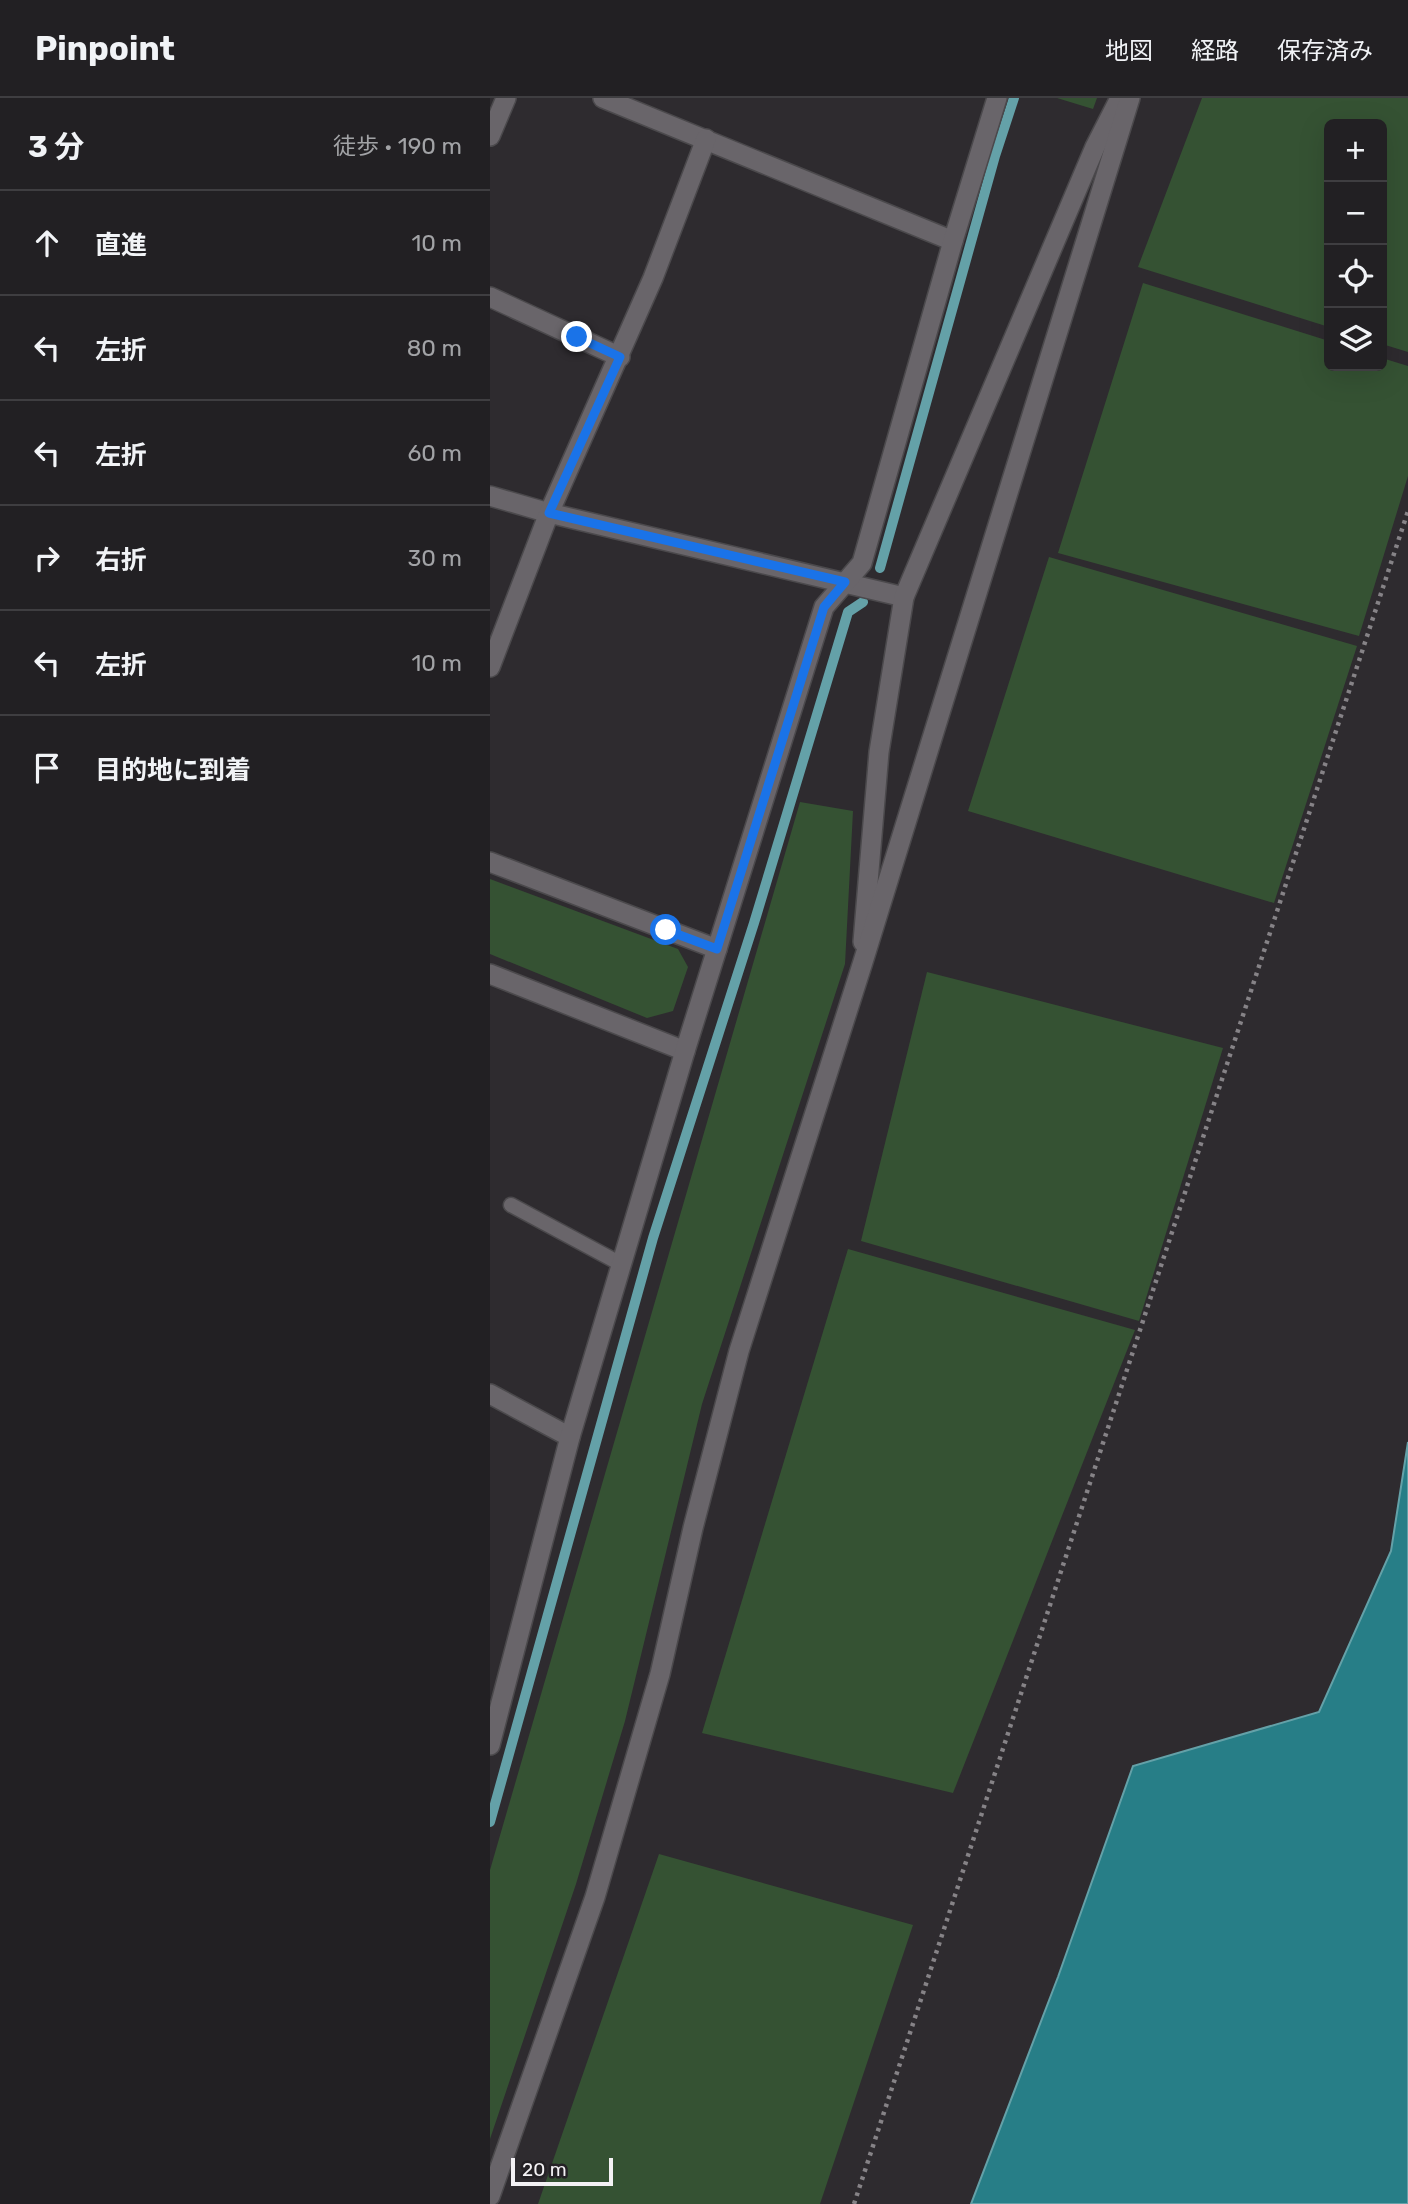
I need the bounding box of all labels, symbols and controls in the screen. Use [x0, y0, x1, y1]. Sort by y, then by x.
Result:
text: Pinpoint [35, 29, 175, 68]
text: 地図 [1105, 37, 1153, 65]
text: 経路 [1191, 37, 1239, 65]
text: 保存済み [1277, 37, 1373, 65]
map controls [1324, 119, 1387, 371]
button: + [1324, 119, 1387, 182]
text: 3 分 [28, 129, 84, 165]
text: 徒歩 · 190 m [333, 132, 462, 160]
button: − [1324, 182, 1387, 245]
icon: ahead [28, 224, 66, 262]
text: 10 m [411, 229, 462, 257]
text: 直進 [95, 230, 147, 261]
button: locate [1324, 245, 1387, 308]
button: layers [1324, 308, 1387, 371]
route end [561, 321, 592, 352]
icon: left [28, 329, 66, 367]
text: 80 m [407, 334, 462, 362]
text: 左折 [95, 335, 147, 366]
icon: left [28, 434, 66, 472]
text: 60 m [407, 439, 462, 467]
text: 左折 [95, 440, 147, 471]
icon: right [28, 539, 66, 577]
text: 30 m [407, 544, 462, 572]
text: 右折 [95, 545, 147, 576]
icon: left [28, 644, 66, 682]
text: 10 m [411, 649, 462, 677]
text: 左折 [95, 650, 147, 681]
icon: arrive [28, 749, 66, 787]
text: 目的地に到着 [95, 755, 251, 786]
route start [650, 914, 681, 945]
scale bar [511, 2155, 612, 2187]
text: 20 m [522, 2158, 567, 2181]

